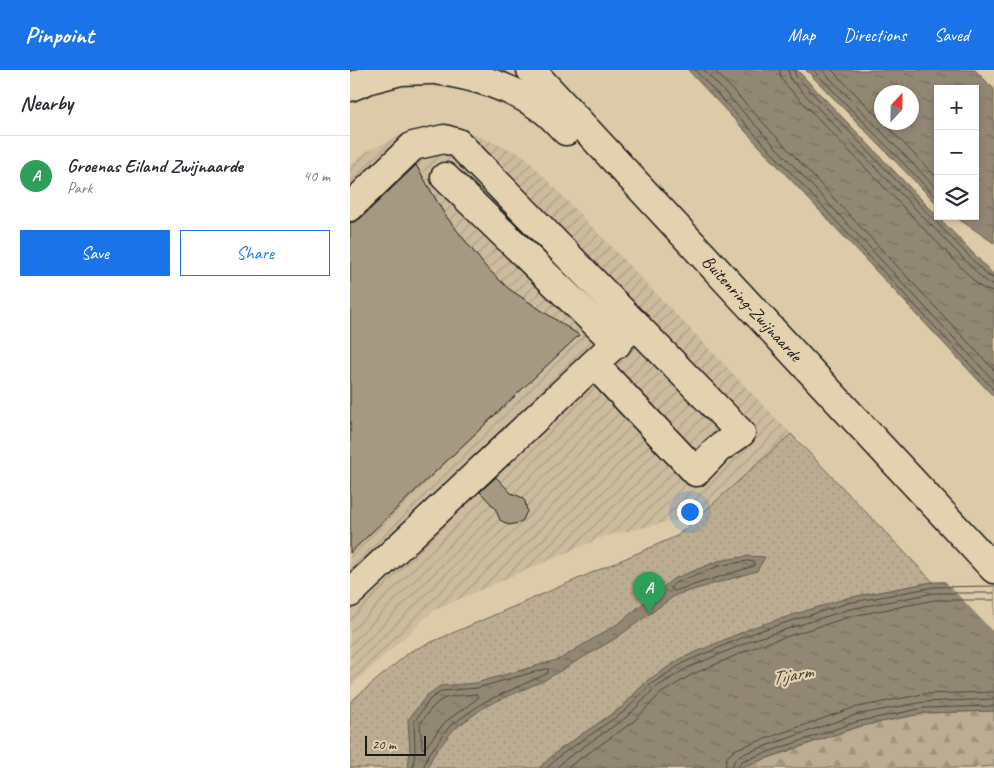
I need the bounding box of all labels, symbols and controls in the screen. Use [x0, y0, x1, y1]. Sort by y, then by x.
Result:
text: Pinpoint [25, 20, 94, 50]
text: Map [788, 24, 815, 46]
text: Directions [843, 24, 906, 46]
text: Saved [934, 24, 969, 46]
north arrow [874, 85, 919, 130]
map controls [934, 85, 979, 220]
button: + [934, 85, 979, 130]
text: Nearby [20, 90, 73, 116]
button: − [934, 130, 979, 175]
text: Groenas Eiland Zwijnaarde [67, 154, 243, 178]
text: A [32, 166, 40, 186]
text: 40 m [303, 166, 330, 186]
button: layers [934, 175, 979, 220]
text: Park [67, 178, 92, 198]
button: Save [20, 230, 170, 276]
button: Share [180, 230, 330, 276]
street label: Buitenring-Zwijnaarde [697, 251, 807, 367]
your location [677, 499, 703, 525]
pin: A [633, 572, 665, 613]
water label: Tijarm [770, 659, 816, 690]
scale bar [365, 733, 426, 756]
text: 20 m [372, 736, 396, 753]

